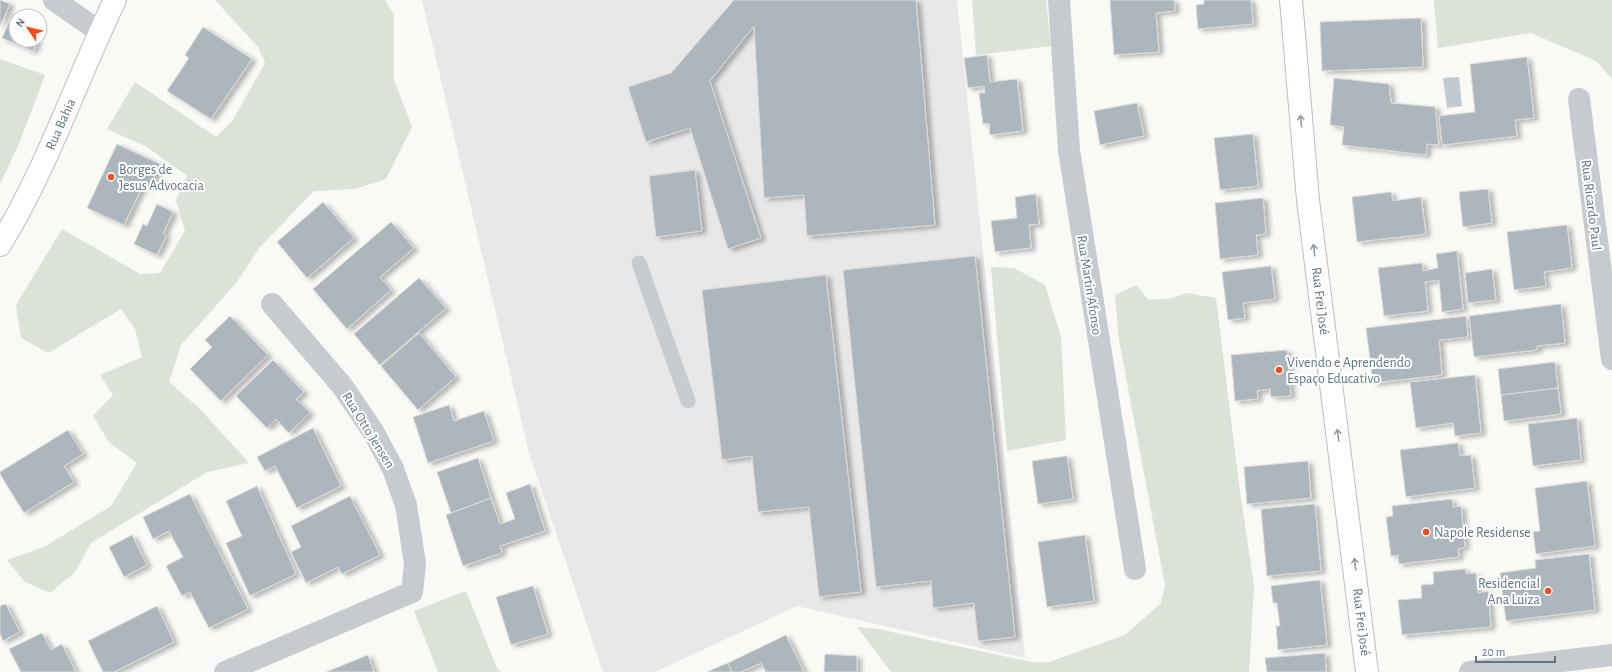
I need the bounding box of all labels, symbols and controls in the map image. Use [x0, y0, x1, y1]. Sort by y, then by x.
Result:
north arrow [8, 8, 48, 48]
text: N [14, 16, 27, 29]
street label: Rua Bahia [43, 96, 79, 152]
one-way arrow [1298, 115, 1305, 128]
street label: Rua Ricardo Paul [1579, 159, 1604, 251]
place label: Borges de Jesus Advocacia [119, 163, 204, 193]
marker: Borges de Jesus Advocacia [106, 172, 116, 182]
street label: Rua Martin Afonso [1074, 234, 1104, 336]
one-way arrow [1311, 244, 1318, 257]
street label: Rua Frei José [1309, 266, 1331, 336]
place label: Vivendo e Aprendendo Espaço Educativo [1287, 356, 1411, 386]
marker: Vivendo e Aprendendo Espaço Educativo [1274, 365, 1284, 375]
street label: Rua Otto Jensen [339, 390, 397, 471]
one-way arrow [1334, 429, 1342, 442]
place label: Napole Residense [1434, 526, 1531, 540]
marker: Napole Residense [1421, 527, 1431, 537]
one-way arrow [1351, 558, 1358, 571]
place label: Residencial Ana Luiza [1478, 577, 1541, 607]
marker: Residencial Ana Luiza [1543, 586, 1553, 596]
street label: Rua Frei José [1350, 587, 1372, 657]
scale bar [1476, 638, 1555, 664]
text: 20 m [1482, 646, 1505, 658]

